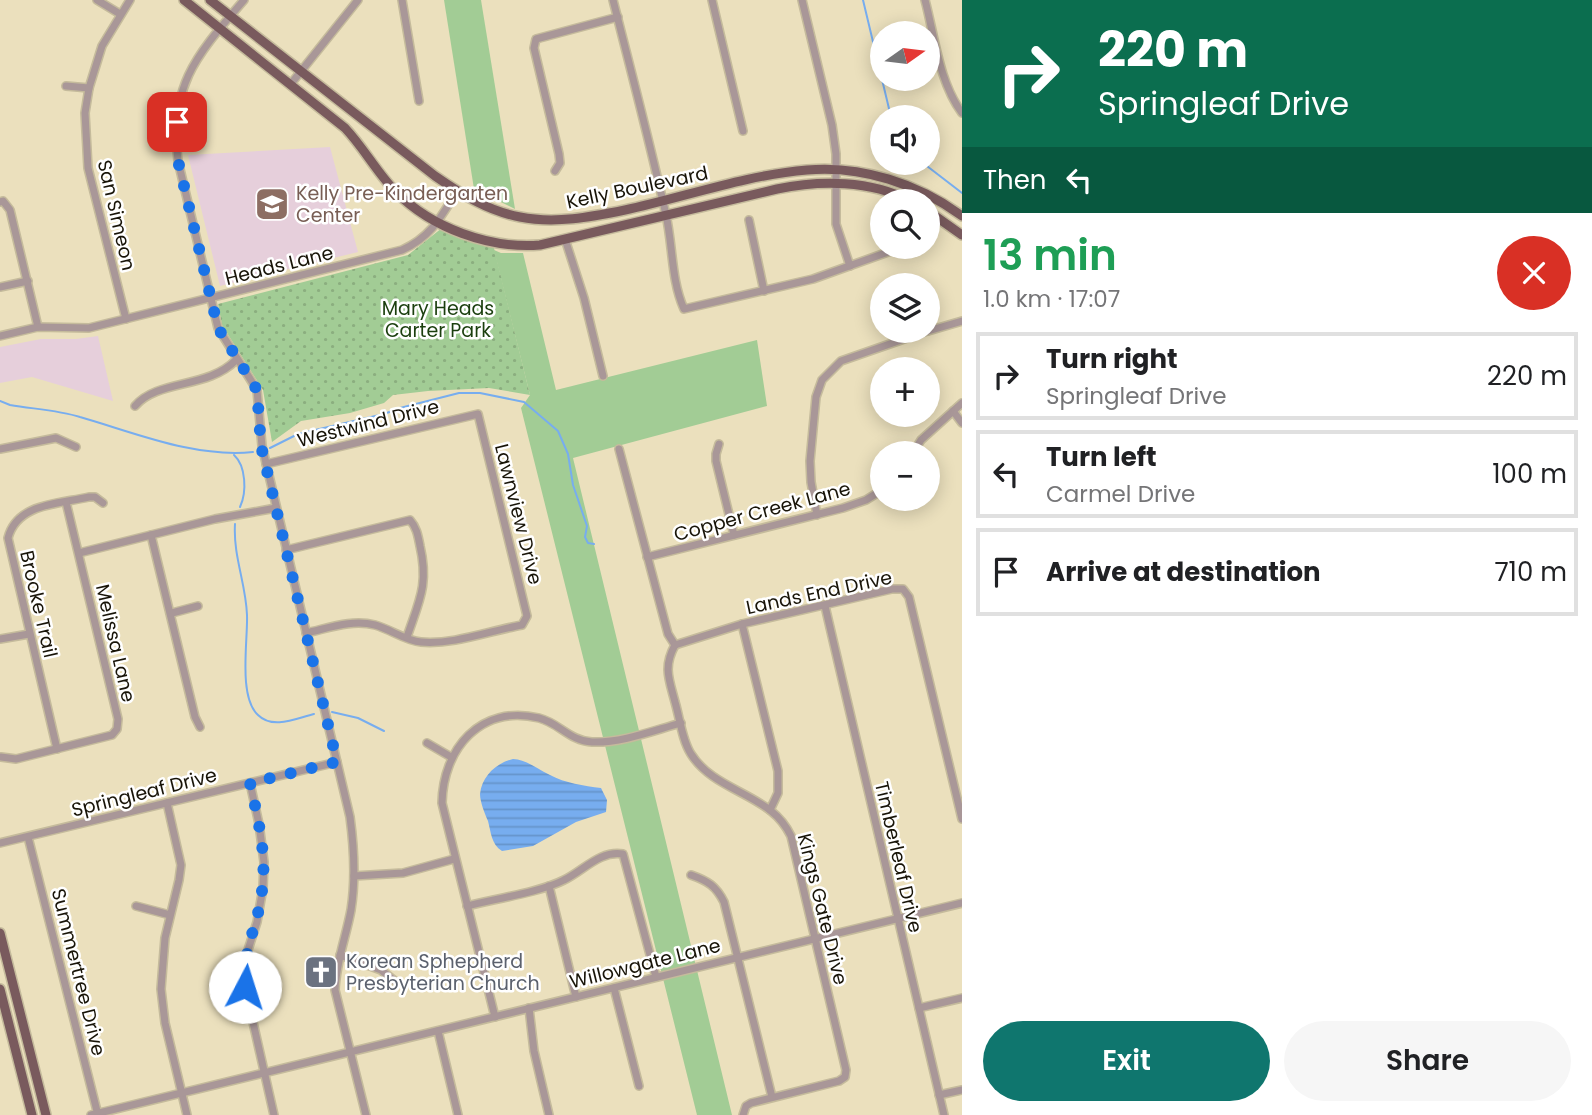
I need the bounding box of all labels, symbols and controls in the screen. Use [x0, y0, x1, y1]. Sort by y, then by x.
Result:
text: 220 m [1098, 16, 1248, 84]
north arrow [870, 21, 940, 91]
map controls [870, 21, 940, 511]
icon: right [983, 28, 1074, 119]
text: Springleaf Drive [1098, 81, 1349, 126]
pin [147, 92, 207, 152]
icon: arrive [158, 103, 196, 141]
button: sound [870, 105, 940, 175]
street label: San Simeon [91, 157, 142, 273]
street label: Kelly Boulevard [564, 159, 710, 216]
icon: left [1060, 161, 1098, 199]
text: Then [983, 162, 1046, 198]
place label: Kelly Pre-Kindergarten Center [296, 180, 508, 229]
school or university icon: Kelly Pre-Kindergarten Center [253, 185, 291, 223]
button: search [870, 189, 940, 259]
text: 13 min [983, 226, 1117, 285]
button: close [1497, 236, 1571, 310]
street label: Heads Lane [222, 239, 336, 292]
button: layers [870, 273, 940, 343]
text: 1.0 km · 17:07 [983, 283, 1120, 315]
park label: Mary Heads Carter Park [382, 295, 494, 344]
text: Turn right [1046, 341, 1178, 377]
button: + [870, 357, 940, 427]
icon: right [987, 357, 1025, 395]
text: 220 m [1487, 358, 1567, 394]
text: Springleaf Drive [1046, 380, 1226, 412]
street label: Westwind Drive [294, 393, 442, 454]
text: Turn left [1046, 439, 1157, 475]
street label: Lawnview Drive [488, 441, 549, 587]
button: − [870, 441, 940, 511]
icon: left [987, 455, 1025, 493]
text: 100 m [1492, 456, 1567, 492]
street label: Copper Creek Lane [671, 475, 853, 548]
text: Carmel Drive [1046, 478, 1195, 510]
street label: Brooke Trail [13, 548, 64, 660]
icon: arrive [987, 553, 1025, 591]
text: Arrive at destination [1046, 554, 1321, 590]
text: 710 m [1494, 554, 1567, 590]
street label: Lands End Drive [744, 564, 895, 621]
street label: Melissa Lane [89, 581, 142, 705]
street label: Springleaf Drive [69, 761, 220, 824]
street label: Timberleaf Drive [868, 779, 929, 935]
street label: Kings Gate Drive [791, 831, 854, 988]
street label: Summertree Drive [45, 886, 112, 1059]
street label: Willowgate Lane [567, 932, 723, 995]
place label: Korean Sphepherd Presbyterian Church [346, 948, 540, 997]
position arrow [208, 950, 282, 1024]
church icon: Korean Sphepherd Presbyterian Church [302, 953, 340, 991]
button: Exit [983, 1021, 1270, 1101]
button: Share [1284, 1021, 1571, 1101]

